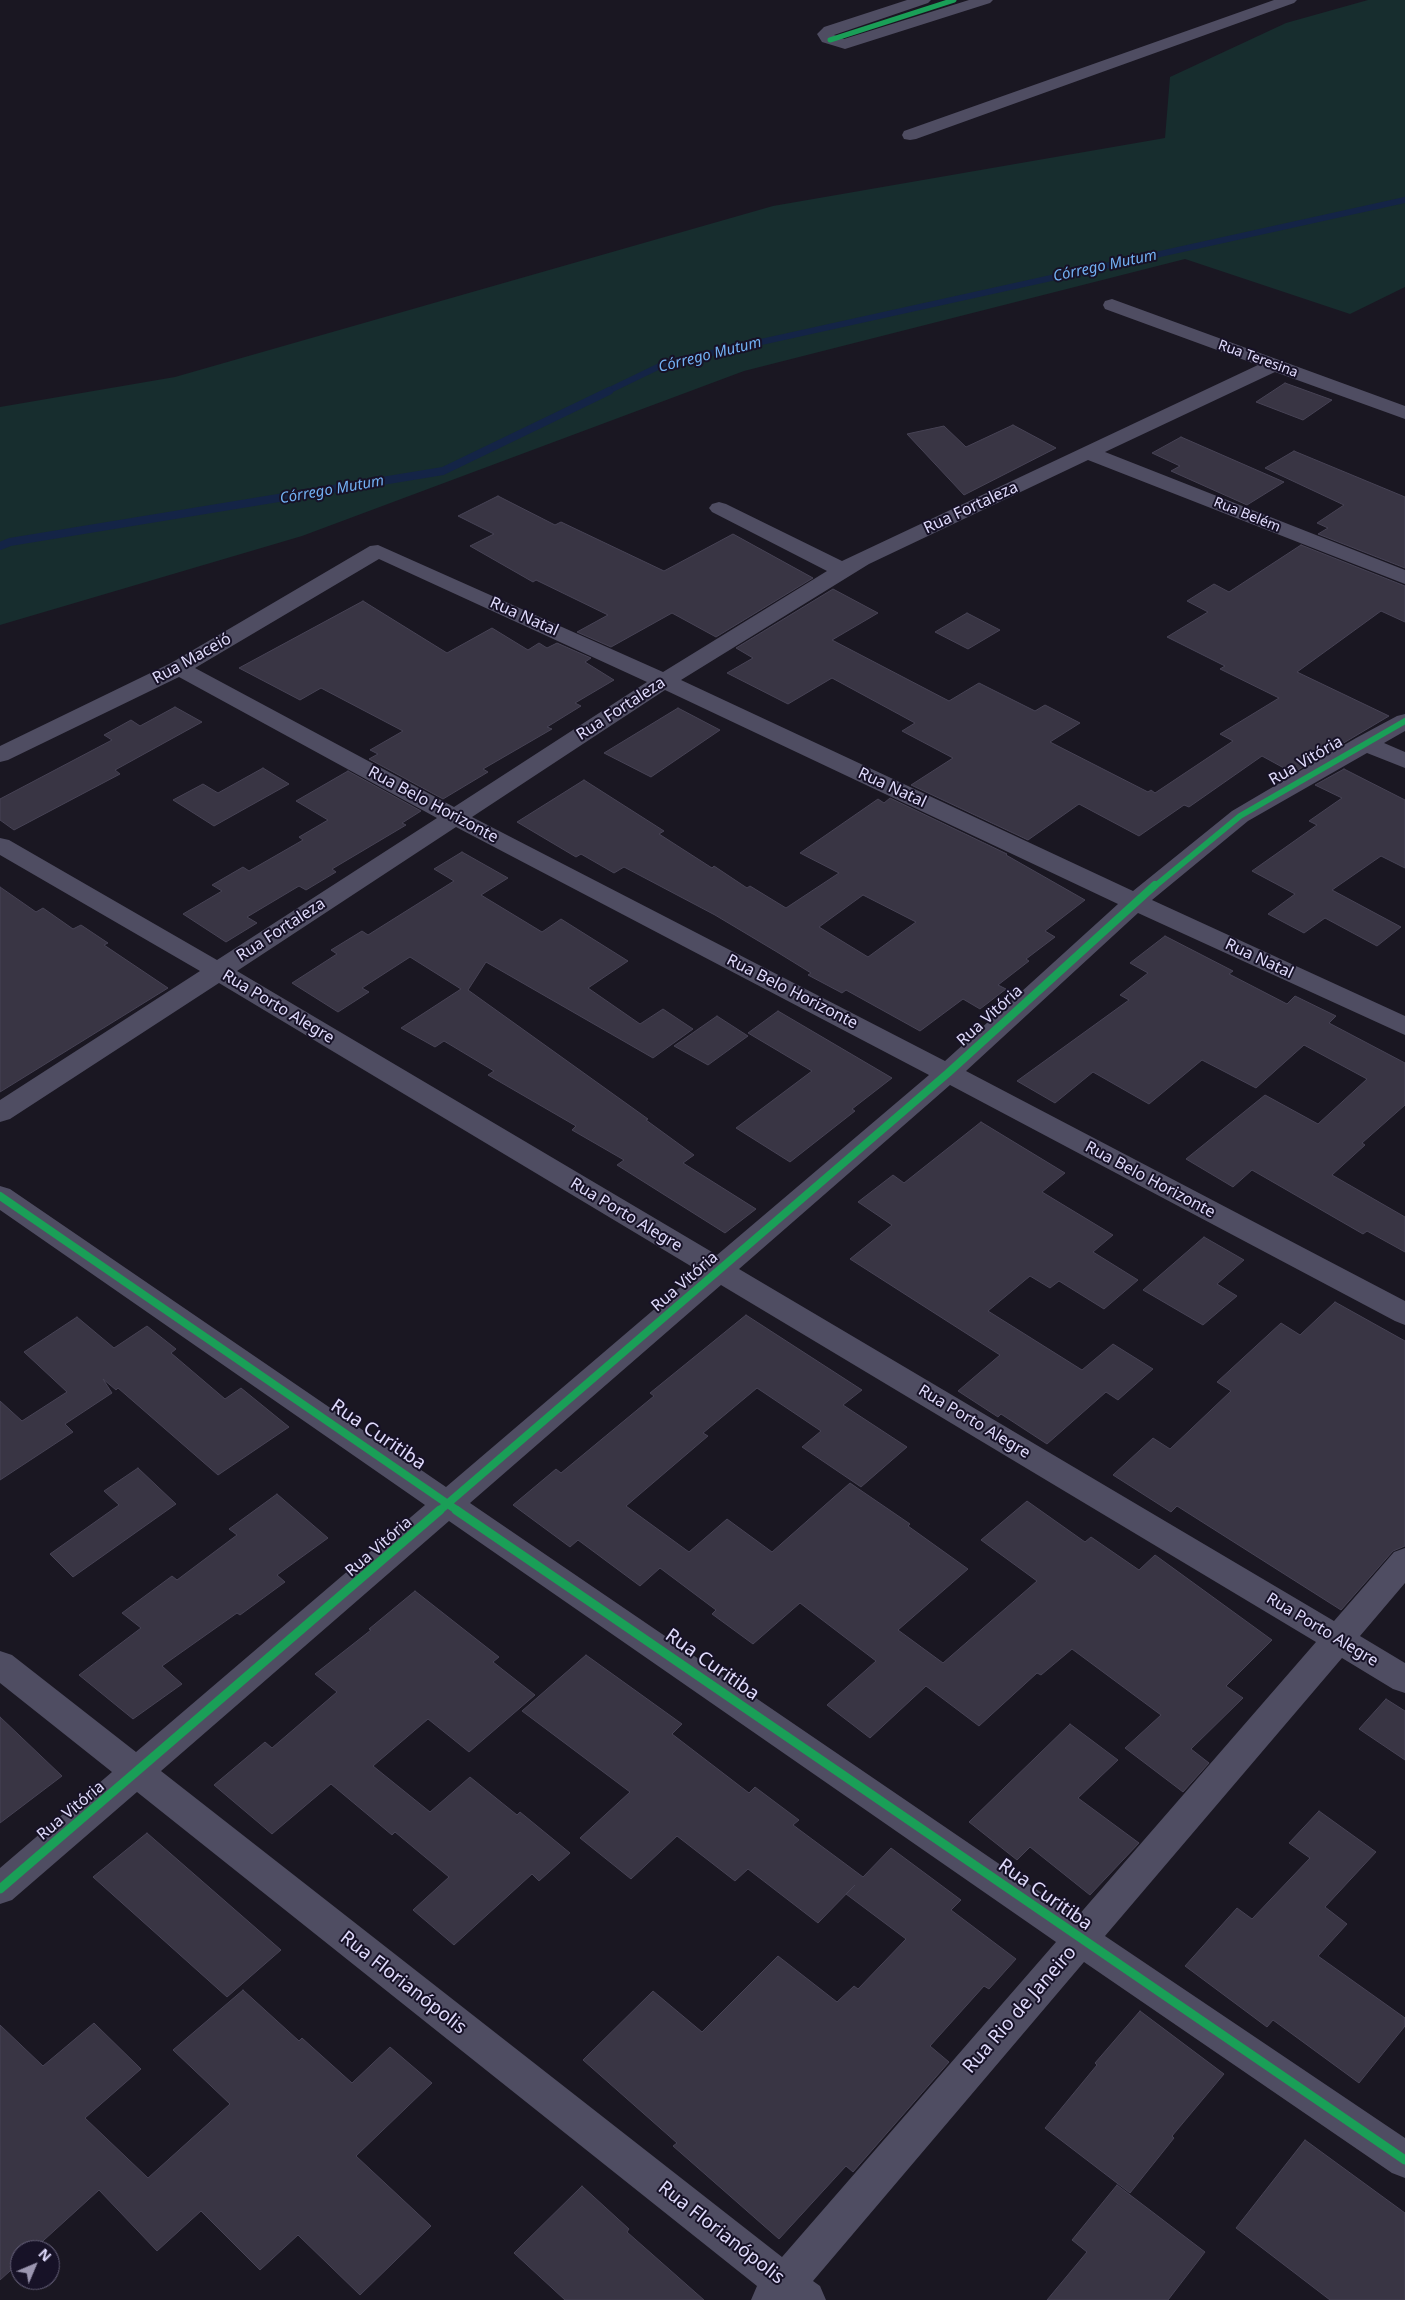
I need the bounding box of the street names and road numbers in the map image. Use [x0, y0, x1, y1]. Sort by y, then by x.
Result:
street label: Rua Teresina [1216, 337, 1300, 381]
street label: Rua Fortaleza [921, 478, 1021, 538]
street label: Rua Belém [1211, 494, 1283, 536]
street label: Rua Natal [487, 593, 561, 641]
street label: Rua Maceió [149, 630, 235, 688]
street label: Rua Fortaleza [573, 673, 669, 745]
street label: Rua Vitória [1266, 732, 1346, 790]
street label: Rua Belo Horizonte [365, 763, 501, 847]
street label: Rua Natal [855, 764, 929, 812]
street label: Rua Fortaleza [233, 894, 329, 966]
street label: Rua Natal [1222, 935, 1296, 983]
street label: Rua Belo Horizonte [723, 951, 861, 1033]
street label: Rua Porto Alegre [219, 966, 337, 1048]
street label: Rua Vitória [953, 981, 1027, 1051]
street label: Rua Belo Horizonte [1082, 1138, 1218, 1222]
street label: Rua Porto Alegre [567, 1174, 685, 1256]
street label: Rua Vitória [648, 1248, 722, 1316]
street label: Rua Porto Alegre [915, 1381, 1033, 1463]
street label: Rua Curitiba [326, 1395, 430, 1475]
street label: Rua Vitória [342, 1513, 416, 1581]
street label: Rua Porto Alegre [1263, 1589, 1381, 1671]
street label: Rua Curitiba [661, 1624, 763, 1706]
street label: Rua Vitória [33, 1777, 109, 1845]
street label: Rua Curitiba [994, 1854, 1096, 1936]
street label: Rua Florianópolis [335, 1927, 471, 2039]
street label: Rua Rio de Janeiro [958, 1941, 1082, 2079]
street label: Rua Florianópolis [653, 2177, 789, 2289]

